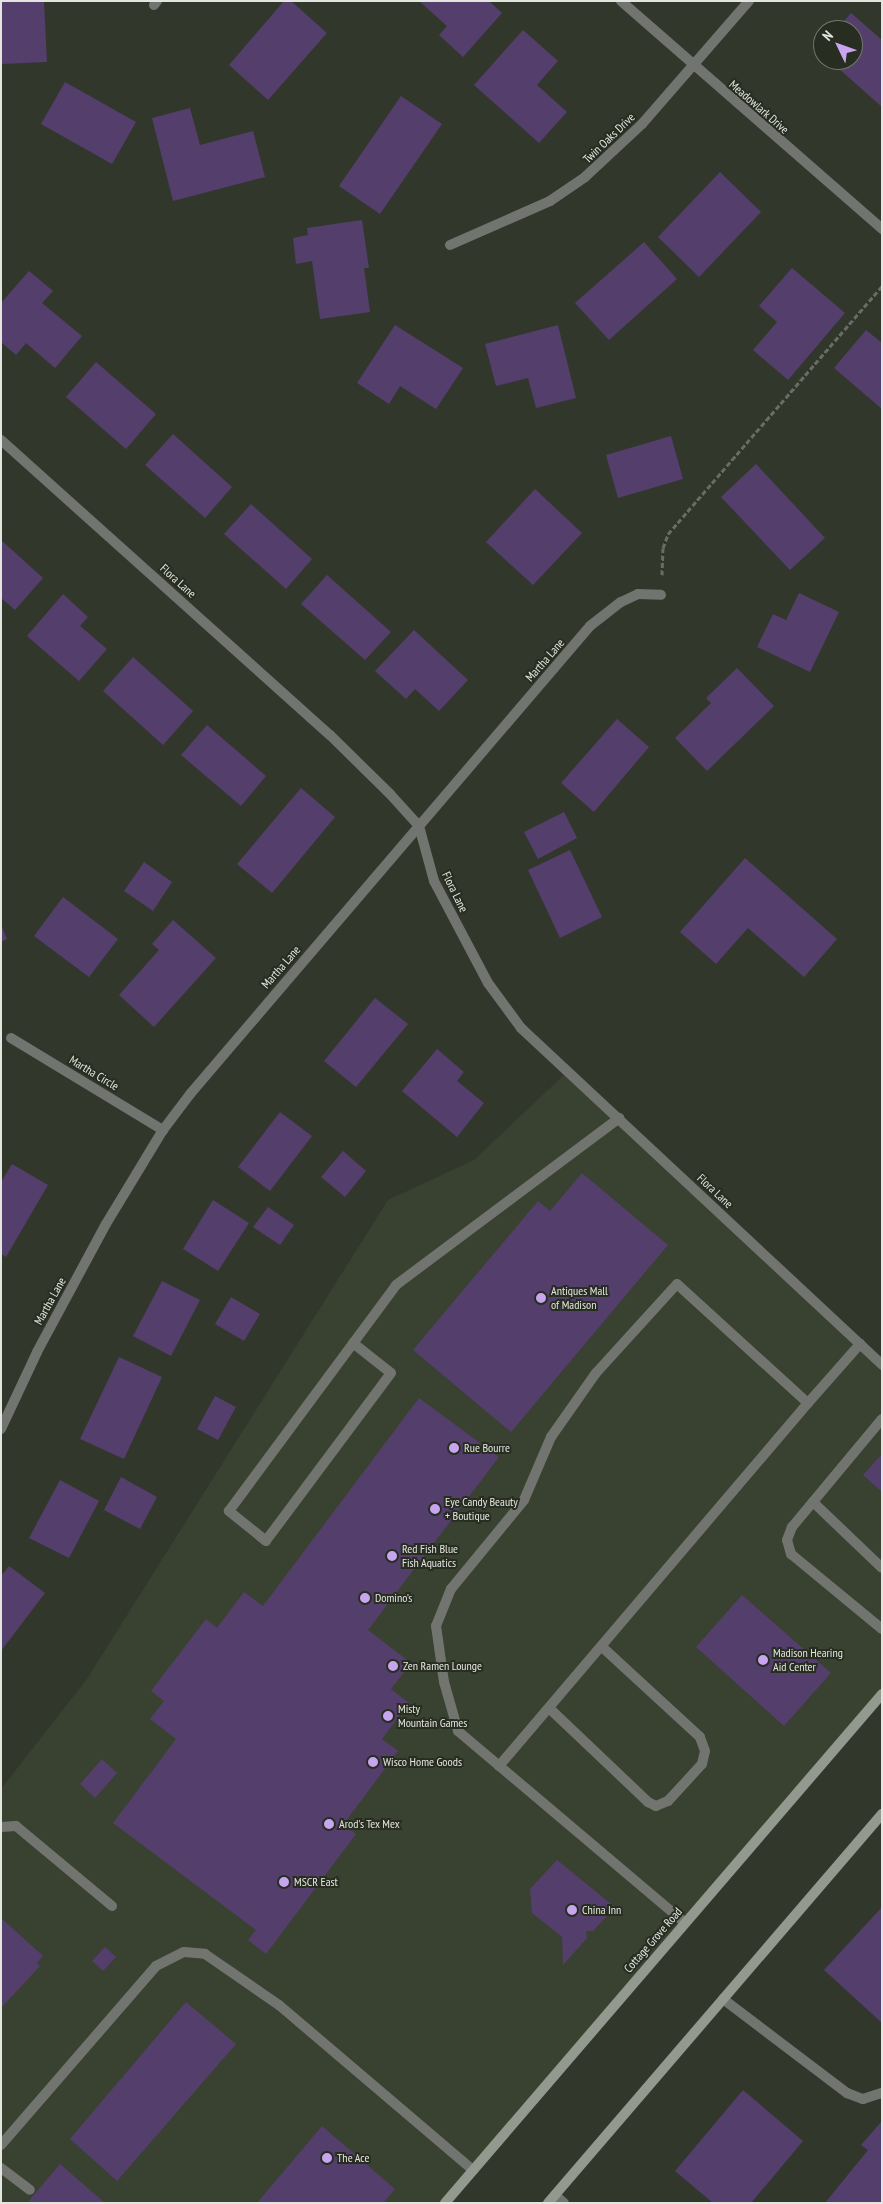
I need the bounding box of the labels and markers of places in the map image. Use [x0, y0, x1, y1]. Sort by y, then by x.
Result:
place label: Antiques Mall of Madison [551, 1284, 608, 1312]
marker: Antiques Mall of Madison [535, 1292, 547, 1304]
place label: Rue Bourre [464, 1441, 510, 1455]
marker: Rue Bourre [448, 1442, 460, 1454]
place label: Eye Candy Beauty + Boutique [445, 1495, 518, 1523]
marker: Eye Candy Beauty + Boutique [429, 1503, 441, 1515]
place label: Red Fish Blue Fish Aquatics [402, 1542, 458, 1570]
marker: Red Fish Blue Fish Aquatics [386, 1550, 398, 1562]
place label: Domino's [375, 1591, 412, 1605]
marker: Domino's [359, 1592, 371, 1604]
place label: Madison Hearing Aid Center [773, 1646, 843, 1674]
marker: Madison Hearing Aid Center [757, 1654, 769, 1666]
place label: Zen Ramen Lounge [403, 1659, 482, 1673]
marker: Zen Ramen Lounge [387, 1660, 399, 1672]
place label: Misty Mountain Games [398, 1702, 467, 1730]
marker: Misty Mountain Games [382, 1710, 394, 1722]
place label: Wisco Home Goods [383, 1755, 462, 1769]
marker: Wisco Home Goods [367, 1756, 379, 1768]
place label: Arod's Tex Mex [339, 1817, 400, 1831]
marker: Arod's Tex Mex [323, 1818, 335, 1830]
place label: MSCR East [294, 1875, 338, 1889]
marker: MSCR East [278, 1876, 290, 1888]
place label: China Inn [582, 1903, 621, 1917]
marker: China Inn [566, 1904, 578, 1916]
place label: The Ace [337, 2151, 370, 2165]
marker: The Ace [321, 2152, 333, 2164]

